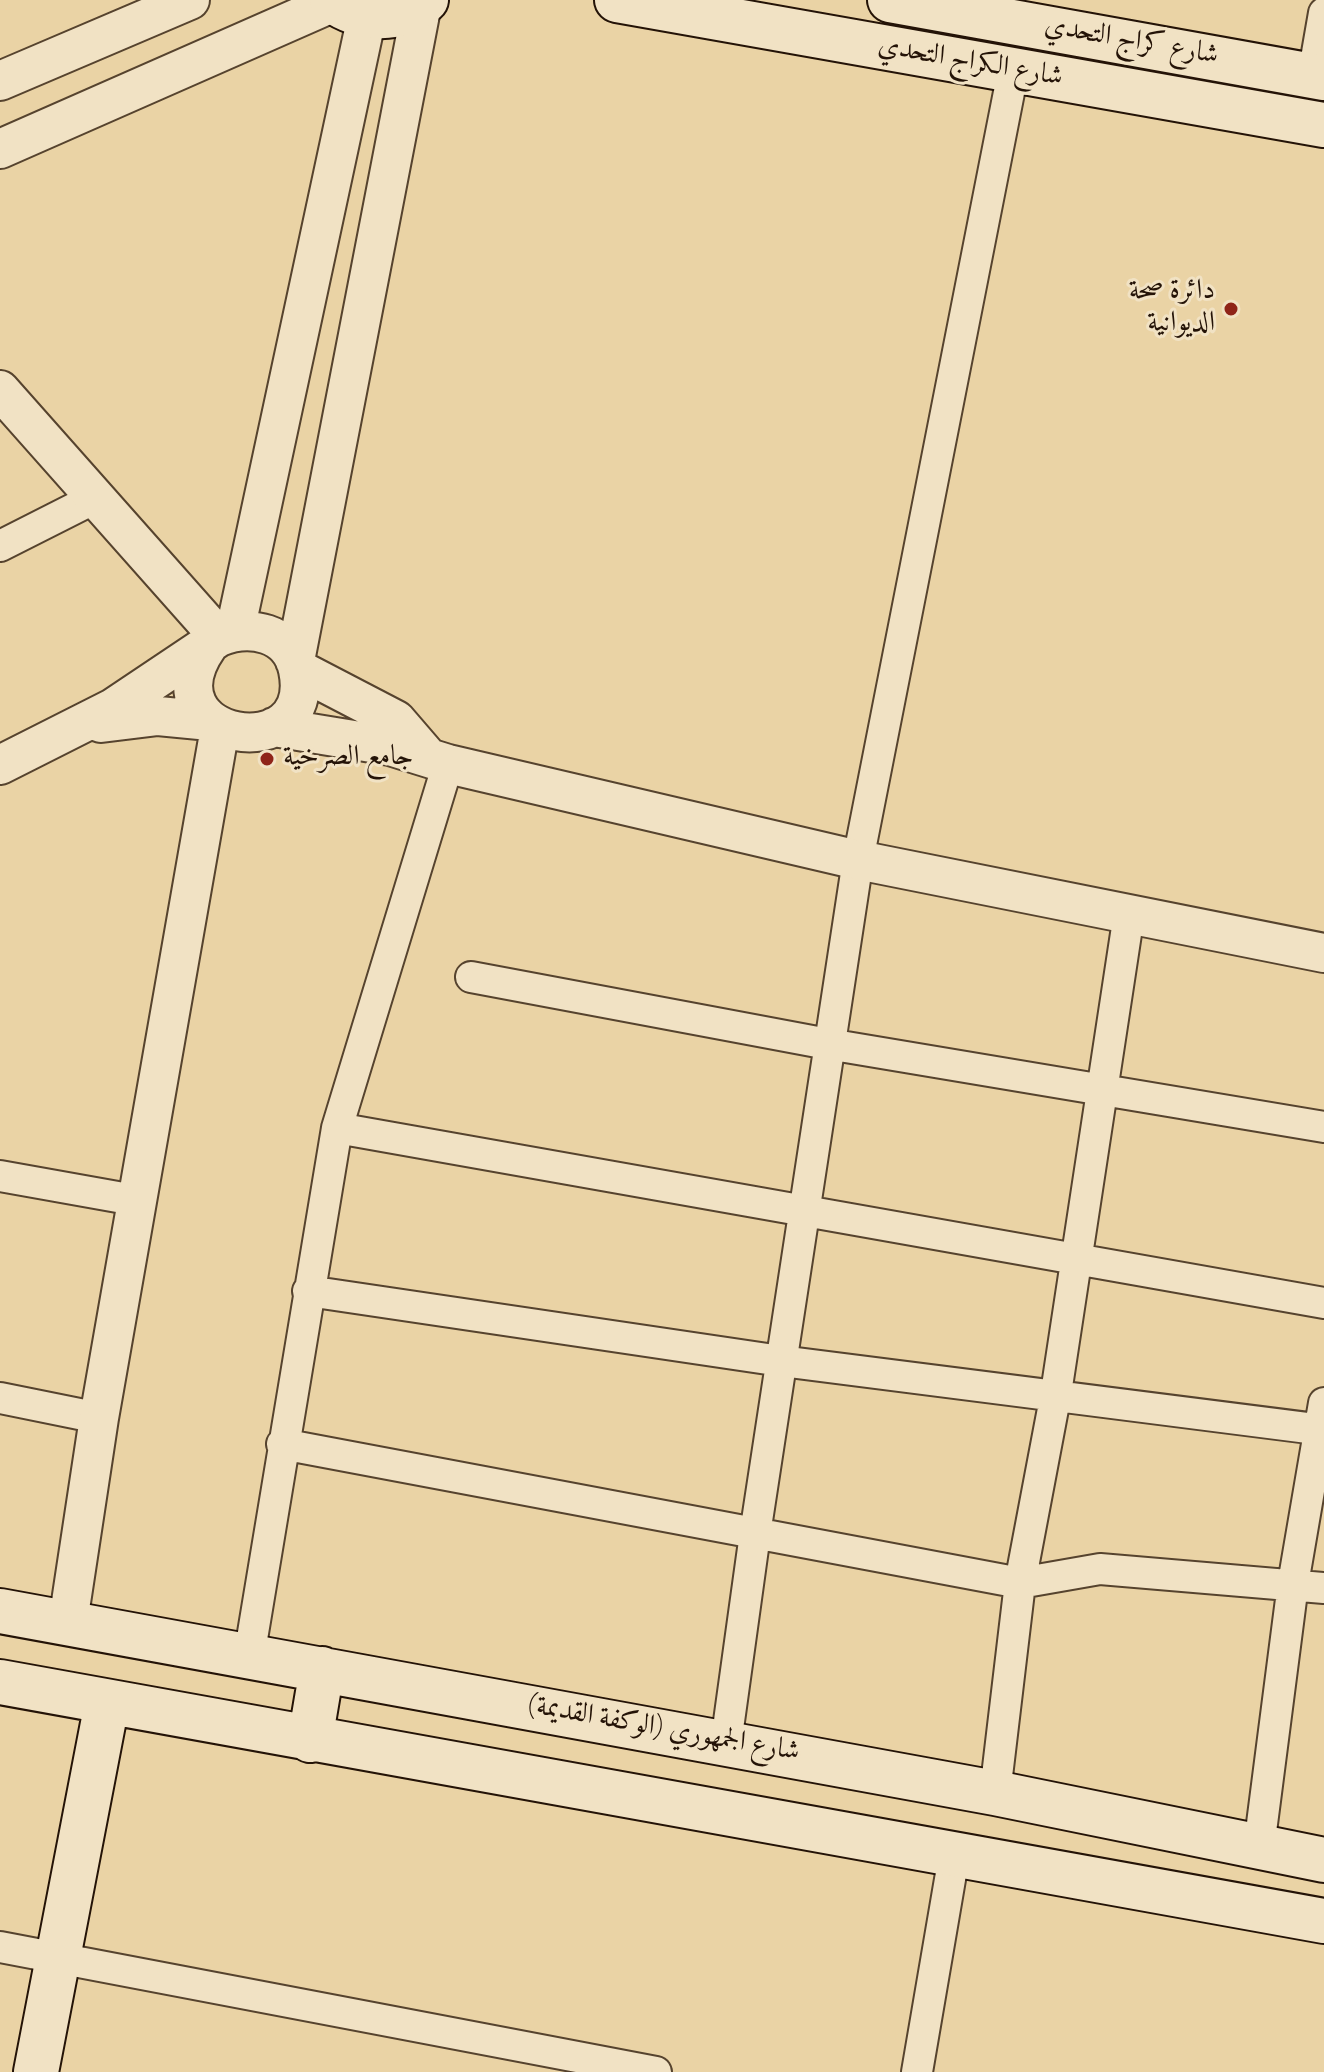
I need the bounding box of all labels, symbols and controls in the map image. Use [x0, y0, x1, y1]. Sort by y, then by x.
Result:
street label: شارع كراج التحدي [1041, 11, 1221, 75]
street label: شارع الكراج التحدي [875, 31, 1065, 97]
place label: دائرة صحة الديوانية [1129, 276, 1215, 342]
marker: دائرة صحة الديوانية [1222, 300, 1240, 318]
place label: جامع الصرخية [283, 742, 414, 776]
marker: جامع الصرخية [258, 750, 276, 768]
street label: شارع الجمهوري (الوكفة القديمة) [524, 1690, 802, 1772]

